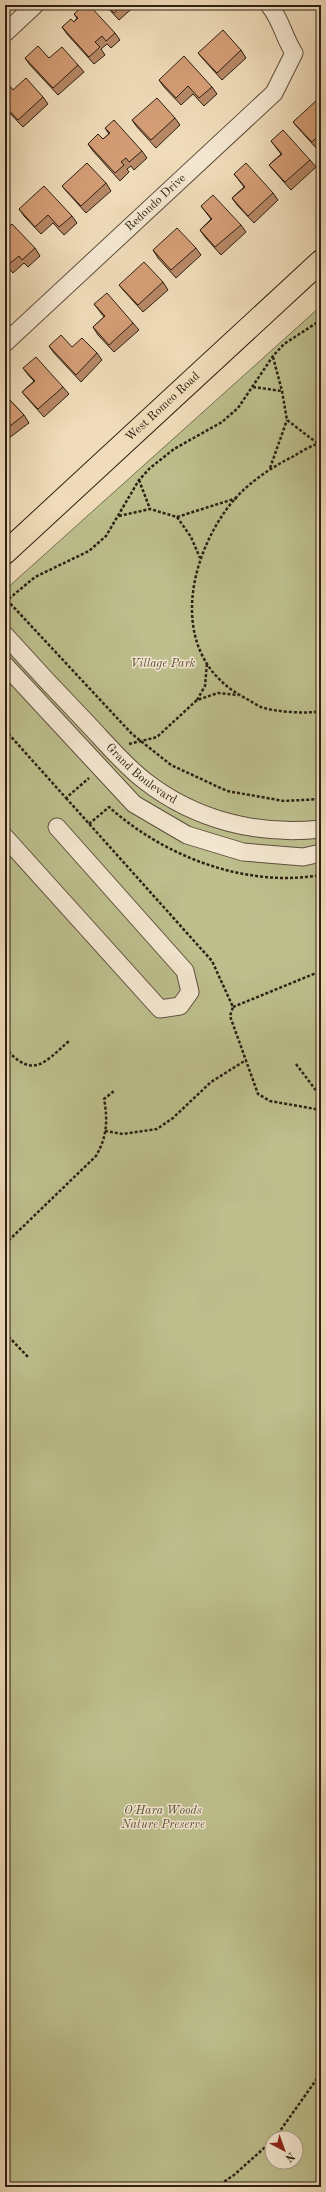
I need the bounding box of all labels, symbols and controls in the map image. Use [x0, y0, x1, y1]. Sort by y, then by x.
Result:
street label: Redondo Drive [124, 172, 189, 233]
street label: West Romeo Road [124, 370, 202, 444]
park label: Village Park [131, 658, 196, 670]
street label: Grand Boulevard [103, 741, 179, 806]
park label: O'Hara Woods Nature Preserve [120, 1805, 205, 1831]
north arrow [264, 2130, 304, 2170]
text: N [282, 2150, 296, 2164]

